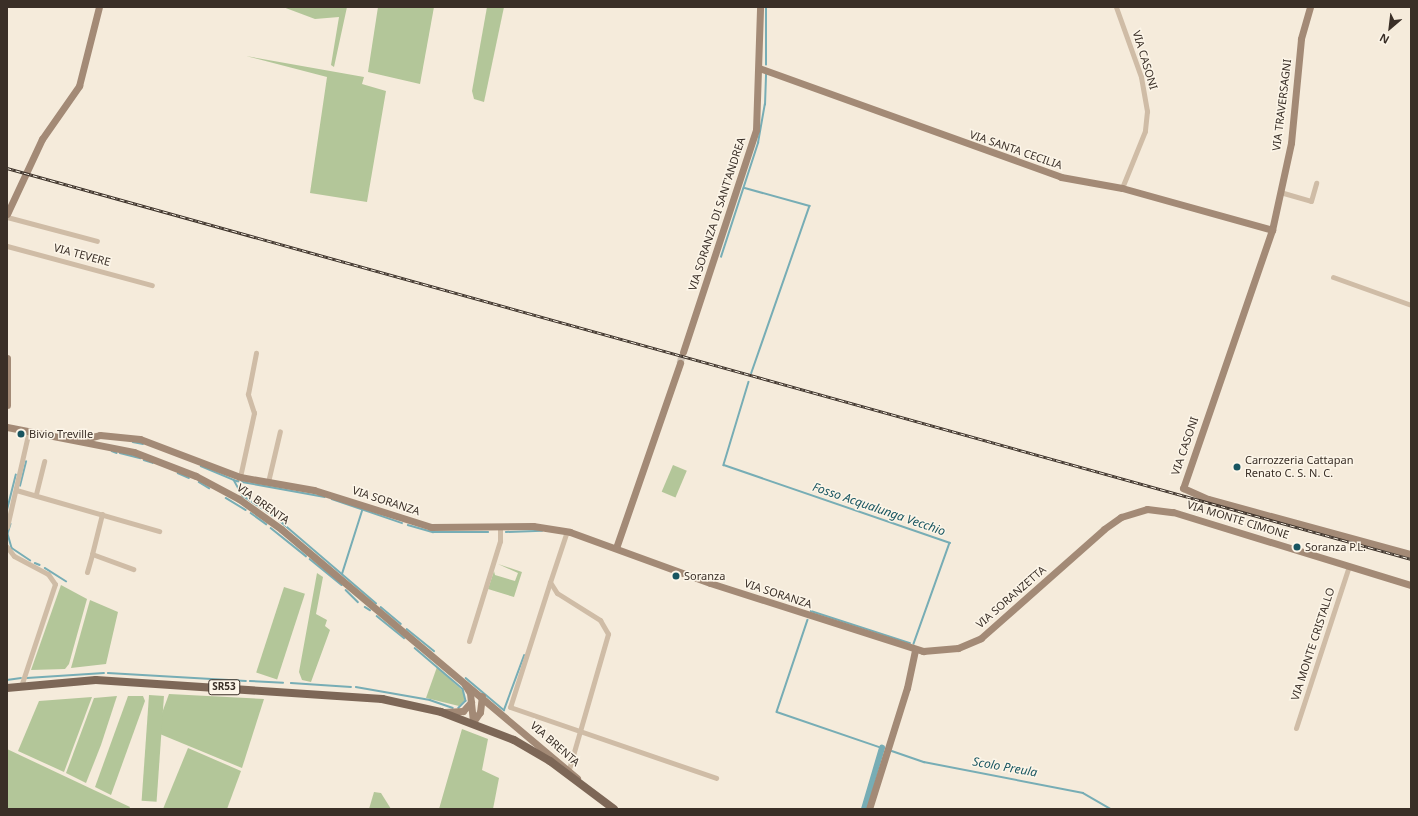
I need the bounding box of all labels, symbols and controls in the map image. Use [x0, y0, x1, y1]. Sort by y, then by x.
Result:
north arrow [1370, 8, 1410, 48]
street label: VIA CASONI [1130, 29, 1160, 91]
text: N [1377, 30, 1392, 48]
street label: VIA TRAVERSAGNI [1270, 58, 1294, 152]
street label: VIA SANTA CECILIA [968, 128, 1064, 172]
street label: VIA SORANZA DI SANT'ANDREA [686, 136, 748, 292]
street label: VIA TEVERE [52, 241, 112, 269]
street label: VIA CASONI [1169, 415, 1201, 477]
place label: Bivio Treville [29, 427, 93, 441]
marker: Bivio Treville [16, 429, 26, 439]
place label: Carrozzeria Cattapan Renato C. S. N. C. [1245, 454, 1353, 480]
marker: Carrozzeria Cattapan Renato C. S. N. C. [1232, 462, 1242, 472]
water label: Fosso Acqualunga Vecchio [811, 479, 947, 539]
street label: VIA BRENTA [234, 481, 292, 527]
street label: VIA SORANZA [350, 484, 422, 518]
street label: VIA MONTE CIMONE [1185, 498, 1291, 542]
place label: Soranza P.L. [1305, 540, 1366, 554]
marker: Soranza P.L. [1292, 542, 1302, 552]
street label: VIA SORANZETTA [973, 563, 1049, 631]
place label: Soranza [684, 569, 725, 583]
marker: Soranza [671, 571, 681, 581]
street label: VIA SORANZA [742, 577, 814, 611]
street label: VIA MONTE CRISTALLO [1288, 586, 1338, 702]
road number: SR53 [208, 679, 240, 695]
street label: VIA BRENTA [528, 719, 582, 769]
water label: Scolo Preula [972, 754, 1038, 780]

